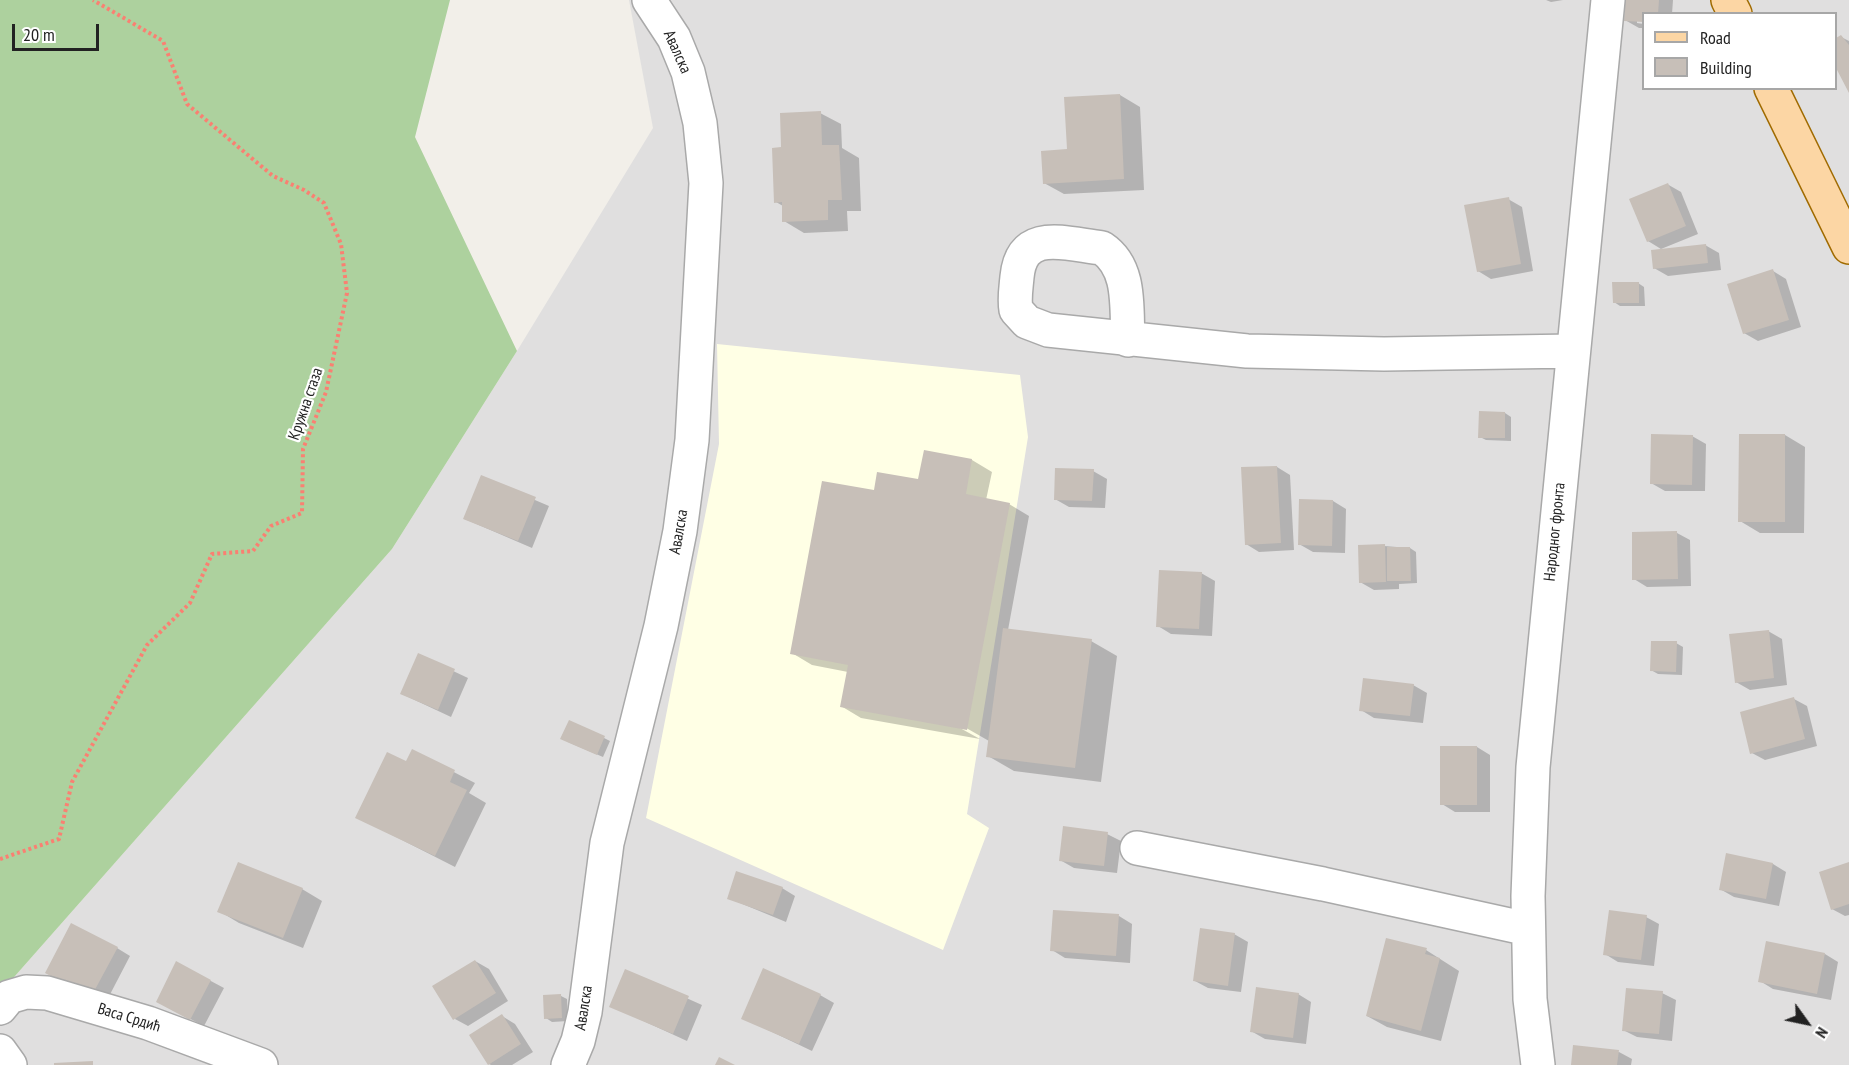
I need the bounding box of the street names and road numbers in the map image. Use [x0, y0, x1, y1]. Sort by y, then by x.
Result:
street label: Авалска [659, 27, 695, 77]
street label: Кружна стаза [285, 365, 327, 443]
street label: Народног фронта [1540, 482, 1570, 582]
street label: Авалска [666, 508, 692, 556]
street label: Авалска [571, 984, 597, 1032]
street label: Васа Срдић [95, 999, 163, 1037]

